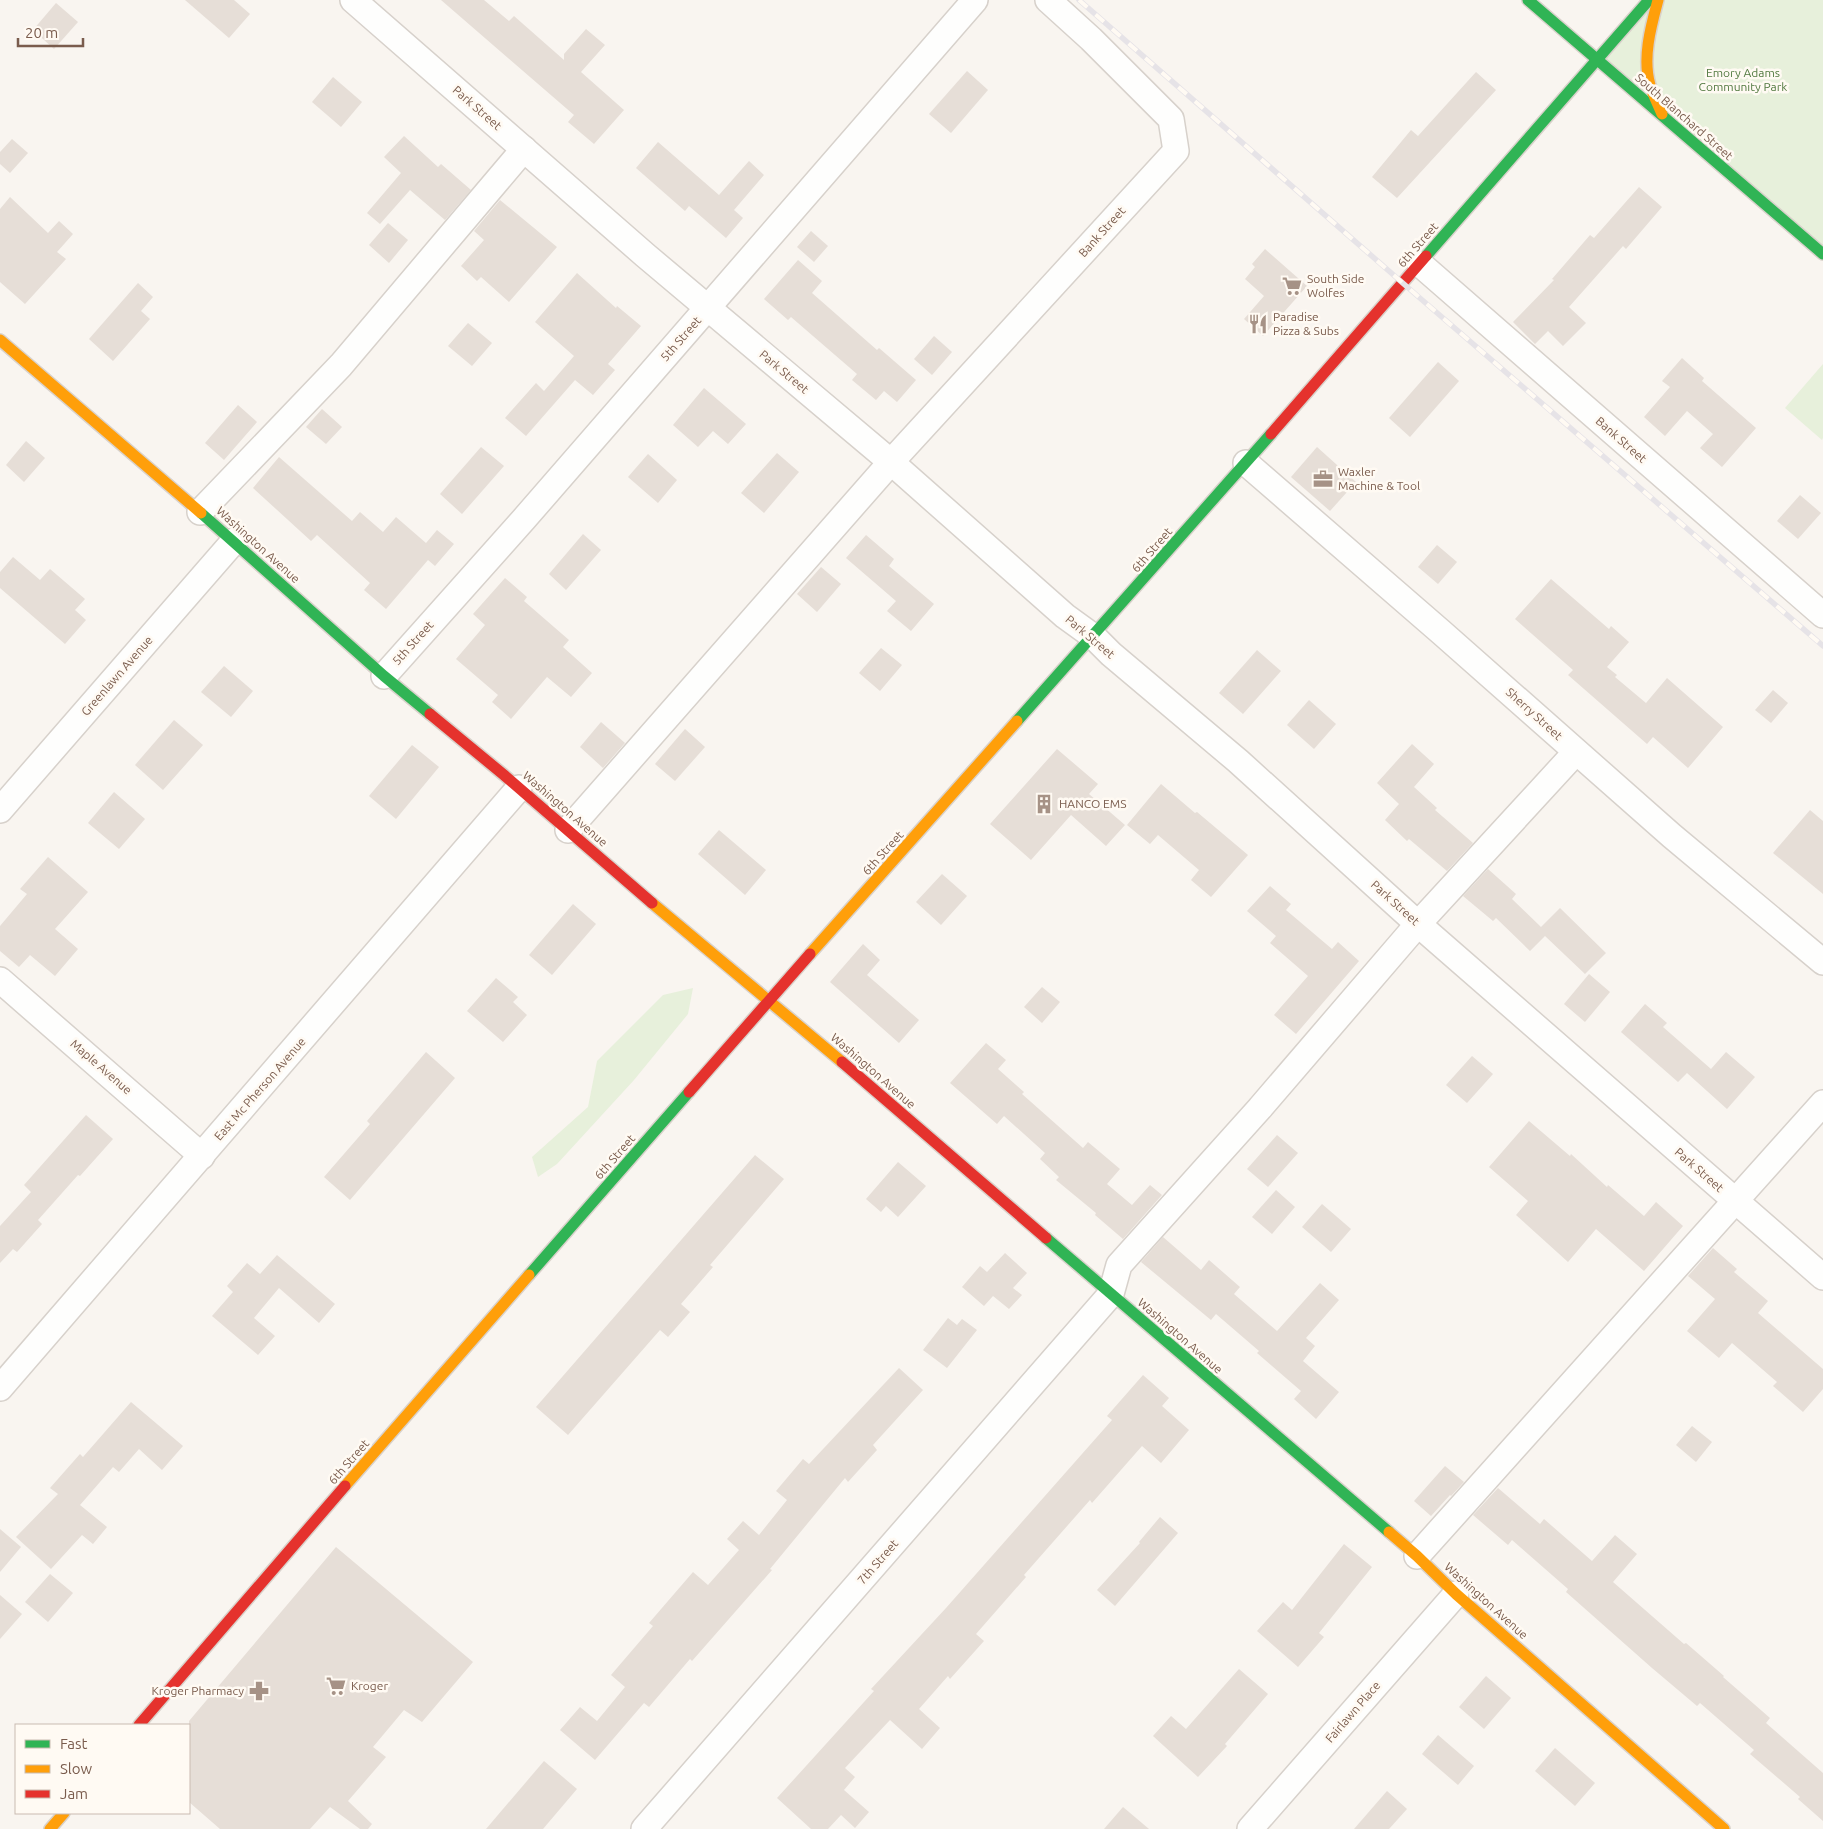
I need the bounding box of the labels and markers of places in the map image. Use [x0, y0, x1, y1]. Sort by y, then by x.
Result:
place label: South Side Wolfes [1307, 272, 1364, 299]
supermarket icon: South Side Wolfes [1281, 275, 1303, 297]
place label: Paradise Pizza & Subs [1273, 310, 1339, 337]
restaurant icon: Paradise Pizza & Subs [1247, 313, 1269, 335]
place label: Waxler Machine & Tool [1338, 465, 1420, 492]
office icon: Waxler Machine & Tool [1312, 468, 1334, 490]
building icon: HANCO EMS [1033, 793, 1055, 815]
place label: HANCO EMS [1059, 797, 1126, 810]
supermarket icon: Kroger [325, 1675, 347, 1697]
place label: Kroger [351, 1679, 388, 1692]
pharmacy icon: Kroger Pharmacy [248, 1680, 270, 1702]
place label: Kroger Pharmacy [152, 1684, 244, 1697]

